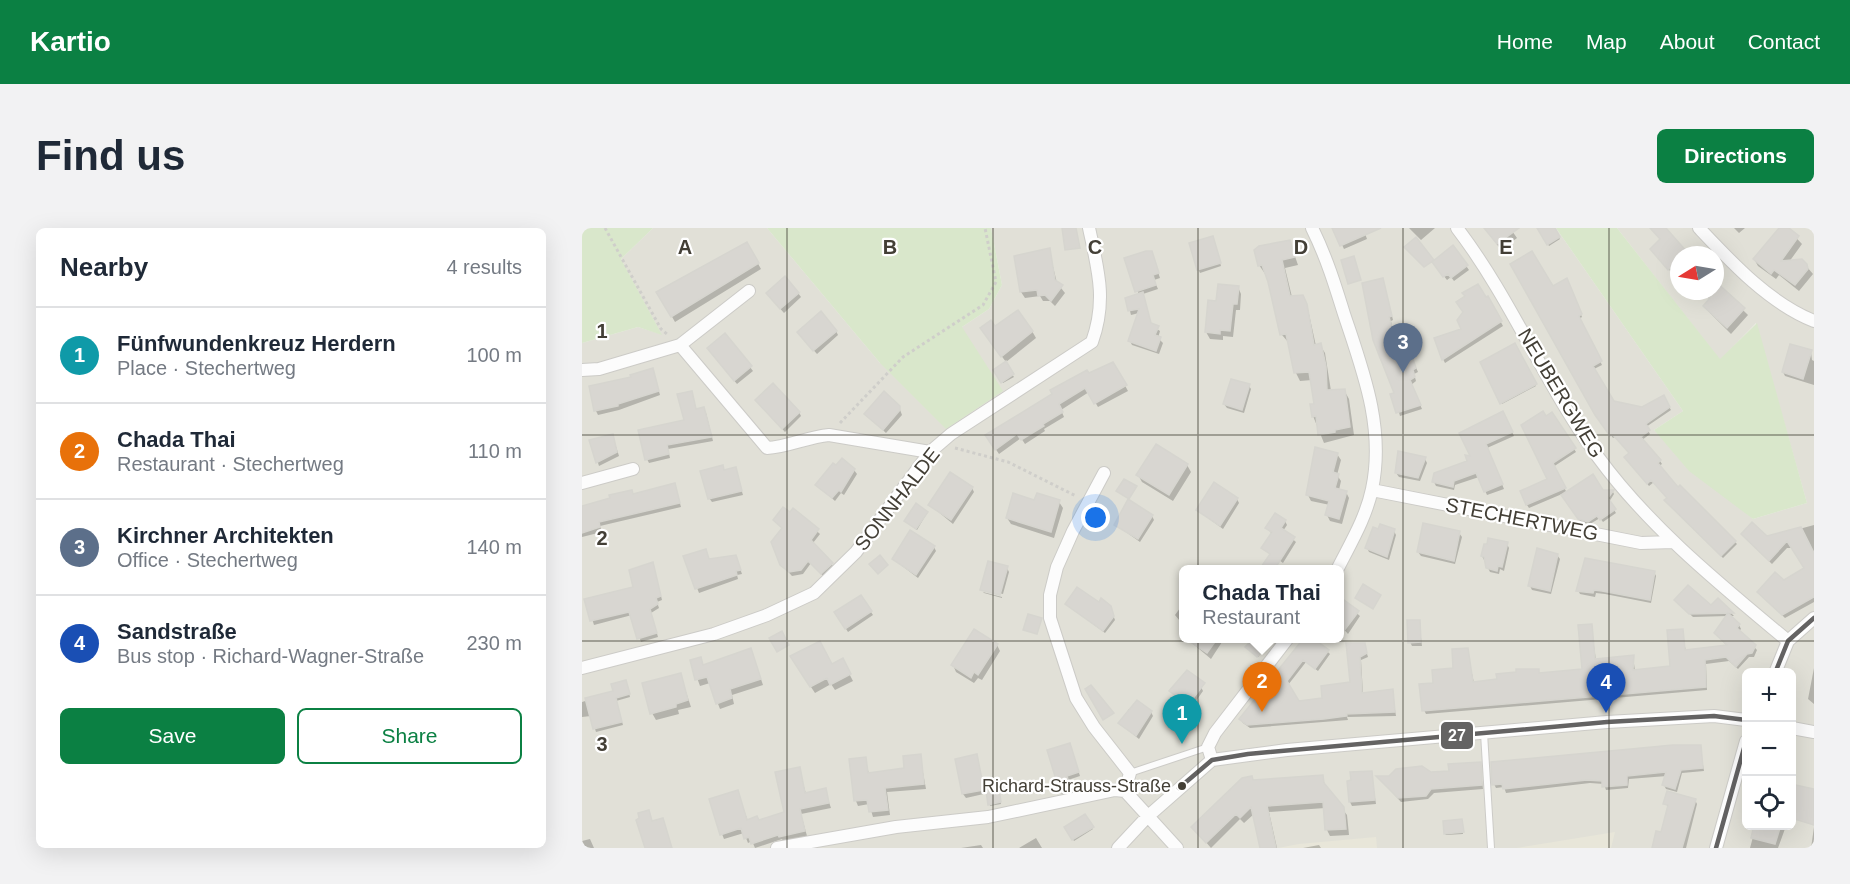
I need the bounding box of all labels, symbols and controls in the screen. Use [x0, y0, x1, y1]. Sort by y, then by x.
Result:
text: Kartio [30, 26, 111, 57]
text: Home [1497, 30, 1553, 53]
text: Map [1586, 30, 1627, 53]
text: About [1660, 30, 1715, 53]
text: Contact [1748, 30, 1820, 53]
button: Directions [1657, 129, 1814, 183]
text: Find us [36, 132, 185, 179]
text: A [678, 236, 692, 258]
text: B [883, 236, 897, 258]
text: C [1088, 236, 1102, 258]
text: D [1294, 236, 1308, 258]
text: E [1499, 236, 1513, 258]
north arrow [1670, 246, 1724, 300]
text: Nearby [60, 252, 148, 282]
text: 4 results [446, 256, 522, 278]
text: 1 [596, 320, 608, 342]
pin: 3 [1384, 324, 1422, 373]
street label: NEUBERGWEG [1514, 324, 1608, 462]
text: Fünfwundenkreuz Herdern [117, 331, 396, 356]
text: 1 [74, 344, 85, 366]
text: 100 m [466, 344, 522, 366]
text: Place · Stechertweg [117, 357, 296, 379]
text: Chada Thai [117, 427, 236, 452]
text: 2 [74, 440, 85, 462]
text: 110 m [468, 440, 522, 462]
street label: SONNHALDE [850, 443, 944, 555]
text: Restaurant · Stechertweg [117, 453, 344, 475]
street label: STECHERTWEG [1444, 493, 1600, 545]
your location [1081, 503, 1110, 532]
text: Kirchner Architekten [117, 523, 334, 548]
text: 2 [596, 527, 608, 549]
text: 3 [74, 536, 85, 558]
text: 140 m [466, 536, 522, 558]
text: Office · Stechertweg [117, 549, 298, 571]
popup [1179, 565, 1344, 643]
text: Chada Thai [1202, 580, 1321, 605]
text: Restaurant [1202, 606, 1300, 628]
text: Sandstraße [117, 619, 237, 644]
text: 4 [74, 632, 85, 654]
text: 230 m [466, 632, 522, 654]
text: Bus stop · Richard-Wagner-Straße [117, 645, 424, 667]
pin: 2 [1242, 662, 1282, 712]
pin: 4 [1586, 664, 1626, 713]
map controls [1742, 668, 1796, 830]
button: + [1742, 668, 1796, 722]
pin: 1 [1162, 694, 1202, 744]
button: Save [60, 708, 285, 764]
button: Share [297, 708, 522, 764]
line badge: 27 [1440, 721, 1474, 750]
button: − [1742, 722, 1796, 776]
text: 27 [1448, 727, 1466, 744]
text: 3 [596, 733, 608, 755]
place label: Richard-Strauss-Straße [982, 776, 1171, 796]
button: locate [1742, 776, 1796, 830]
marker: Richard-Strauss-Straße [1176, 780, 1188, 792]

